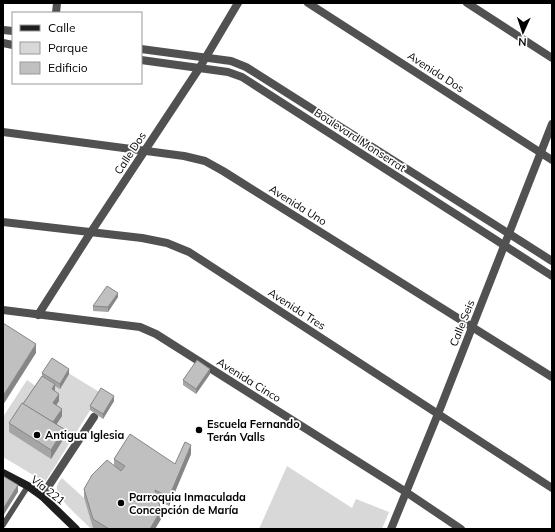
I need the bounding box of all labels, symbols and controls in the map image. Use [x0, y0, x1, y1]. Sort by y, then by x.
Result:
legend [12, 12, 142, 84]
north arrow [503, 12, 543, 52]
text: Calle [48, 20, 75, 35]
text: N [518, 35, 527, 49]
text: Parque [48, 40, 88, 55]
street label: Avenida Dos [405, 49, 467, 95]
text: Edificio [48, 60, 88, 75]
street label: Boulevard Monserrat [312, 105, 409, 175]
street label: Calle Dos [111, 129, 149, 177]
street label: Avenida Uno [267, 182, 329, 228]
street label: Avenida Tres [266, 285, 328, 333]
street label: Calle Seis [446, 298, 478, 348]
street label: Avenida Cinco [214, 355, 284, 405]
place label: Escuela Fernando Terán Valls [207, 417, 300, 444]
marker: Escuela Fernando Terán Valls [194, 425, 204, 435]
place label: Antigua Iglesia [45, 428, 124, 442]
marker: Antigua Iglesia [32, 430, 42, 440]
street label: Vía 221 [28, 472, 68, 508]
place label: Parroquia Inmaculada Concepción de María [129, 490, 246, 517]
marker: Parroquia Inmaculada Concepción de María [116, 498, 126, 508]

